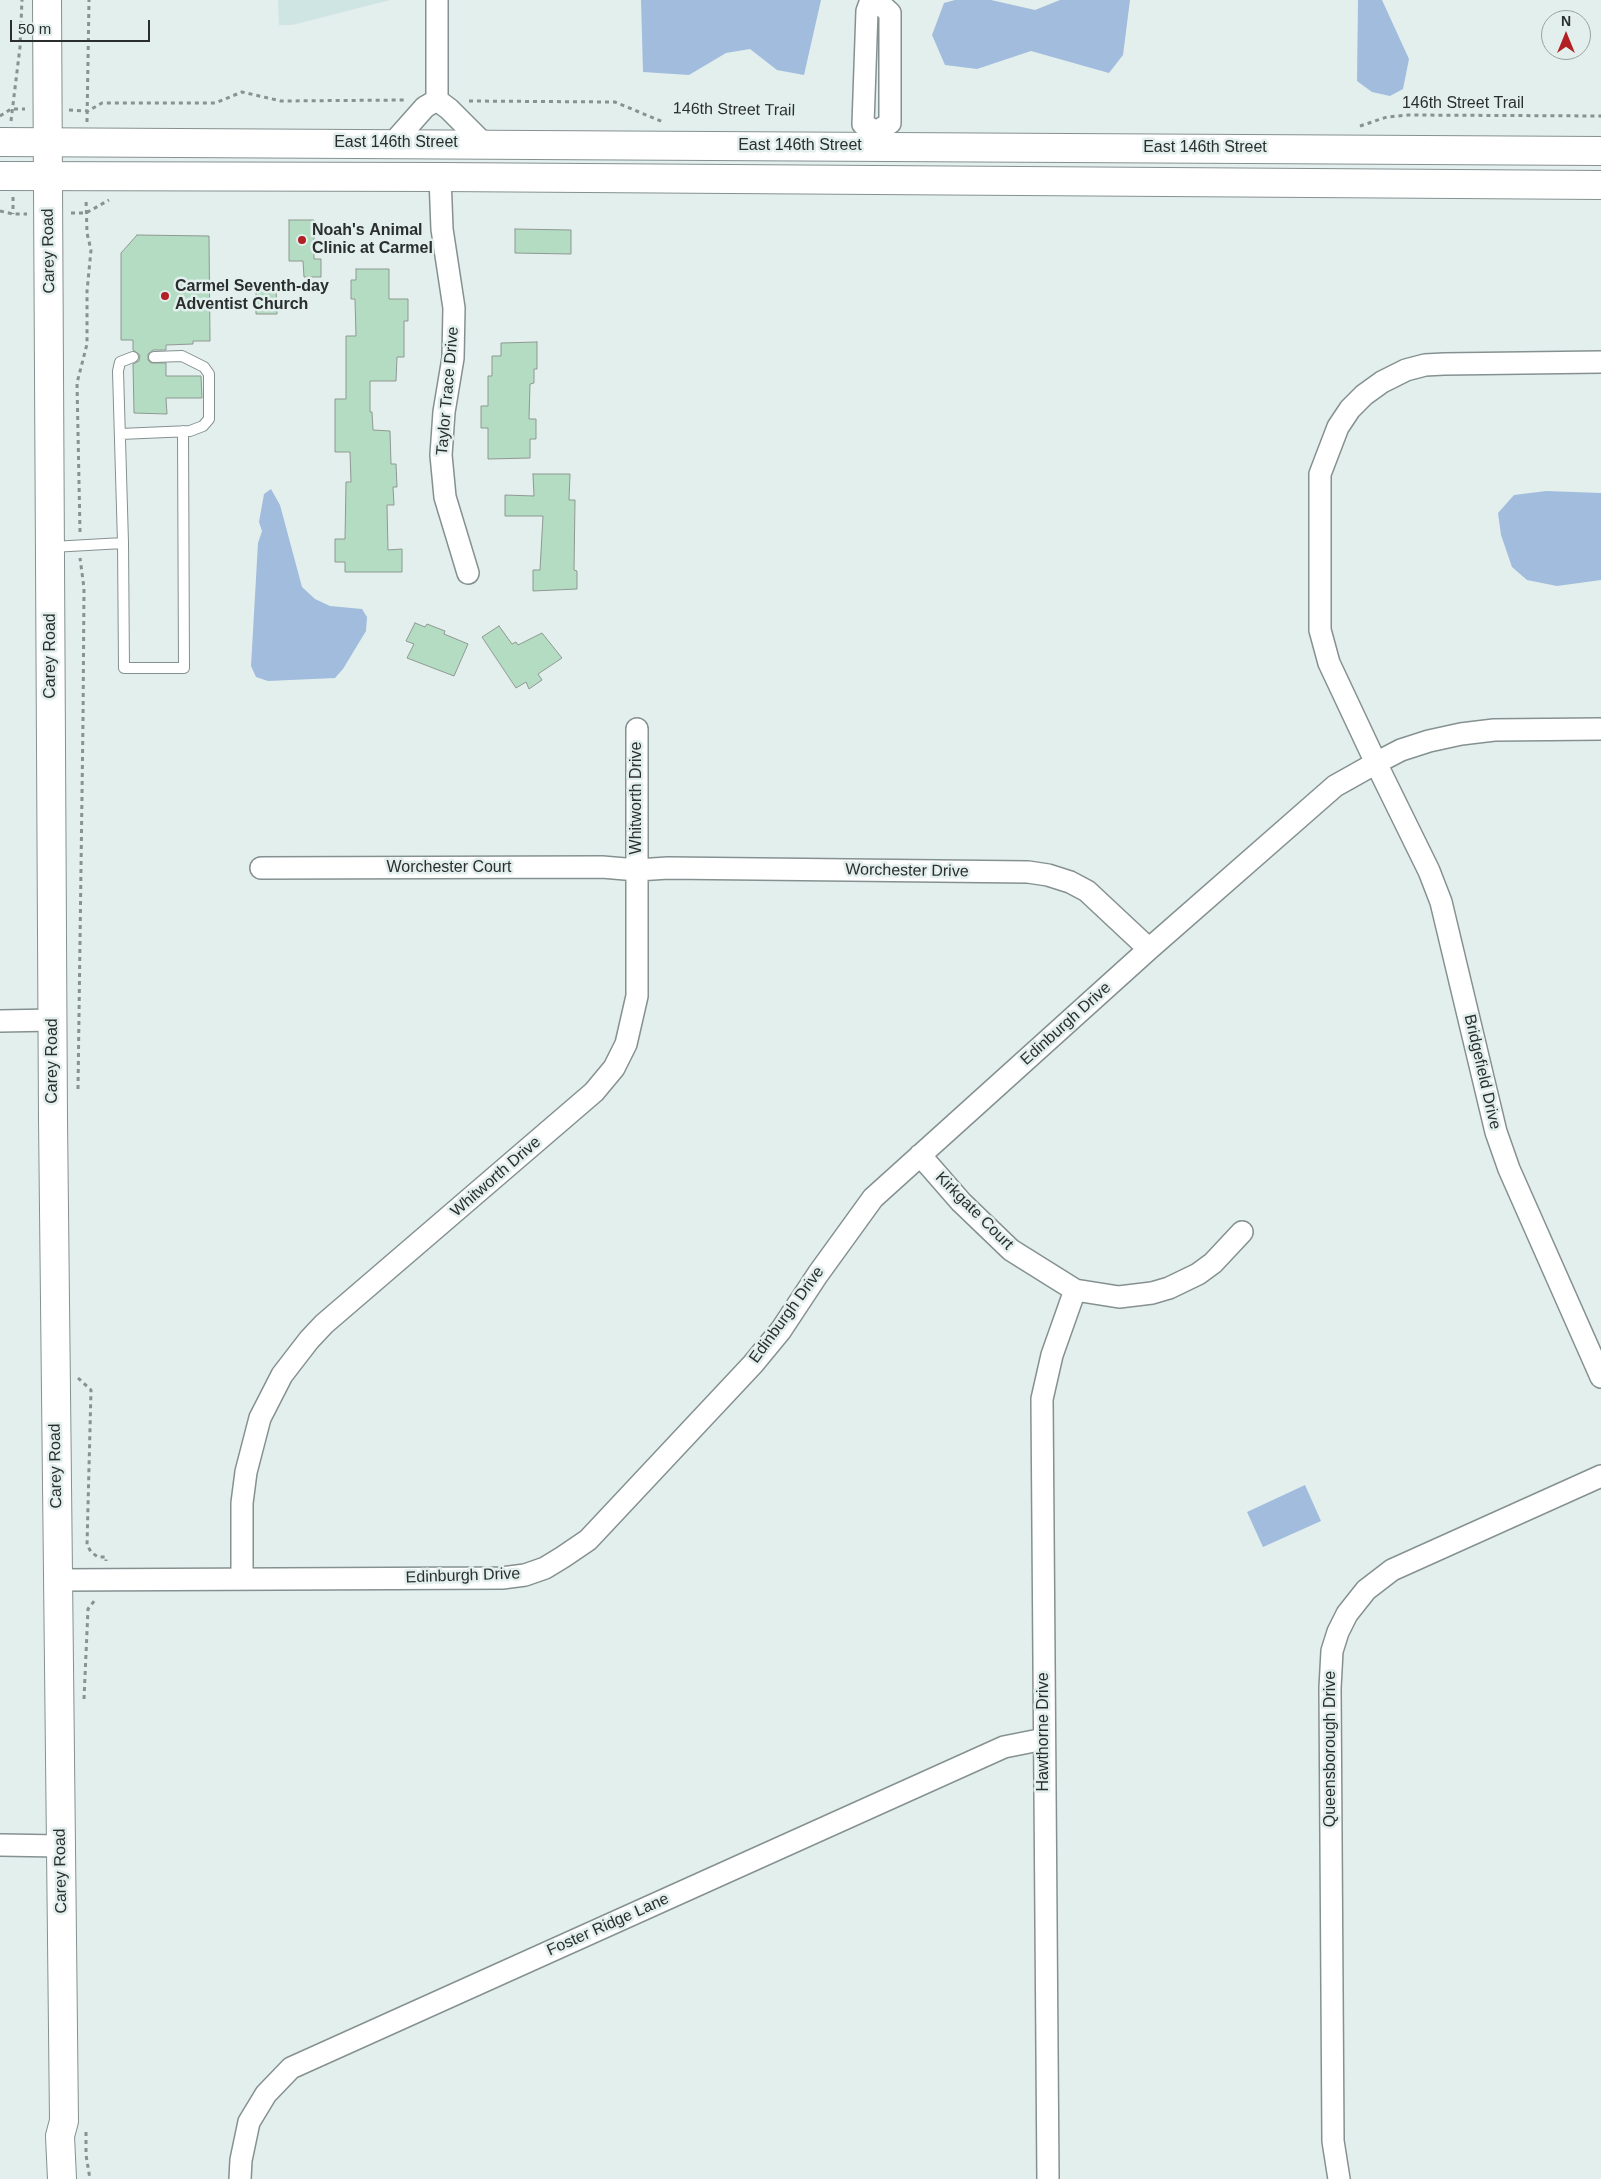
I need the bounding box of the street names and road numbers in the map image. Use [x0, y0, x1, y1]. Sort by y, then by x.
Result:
street label: 146th Street Trail [1402, 94, 1524, 114]
street label: 146th Street Trail [673, 99, 795, 121]
street label: East 146th Street [334, 133, 458, 153]
street label: East 146th Street [738, 136, 862, 156]
street label: East 146th Street [1143, 138, 1267, 158]
street label: Carey Road [39, 208, 59, 294]
street label: Taylor Trace Drive [433, 326, 463, 456]
street label: Carey Road [41, 613, 61, 699]
street label: Whitworth Drive [627, 742, 647, 854]
street label: Worchester Court [386, 858, 512, 878]
street label: Worchester Drive [845, 860, 969, 882]
street label: Edinburgh Drive [1017, 978, 1115, 1070]
street label: Bridgefield Drive [1459, 1013, 1505, 1131]
street label: Carey Road [43, 1018, 63, 1104]
street label: Whitworth Drive [447, 1133, 545, 1221]
street label: Kirkgate Court [931, 1168, 1017, 1254]
street label: Edinburgh Drive [746, 1263, 828, 1367]
street label: Carey Road [46, 1423, 66, 1509]
street label: Edinburgh Drive [405, 1564, 521, 1588]
street label: Queensborough Drive [1321, 1671, 1341, 1827]
street label: Hawthorne Drive [1034, 1672, 1054, 1792]
street label: Carey Road [51, 1828, 71, 1914]
street label: Foster Ridge Lane [544, 1889, 672, 1961]

